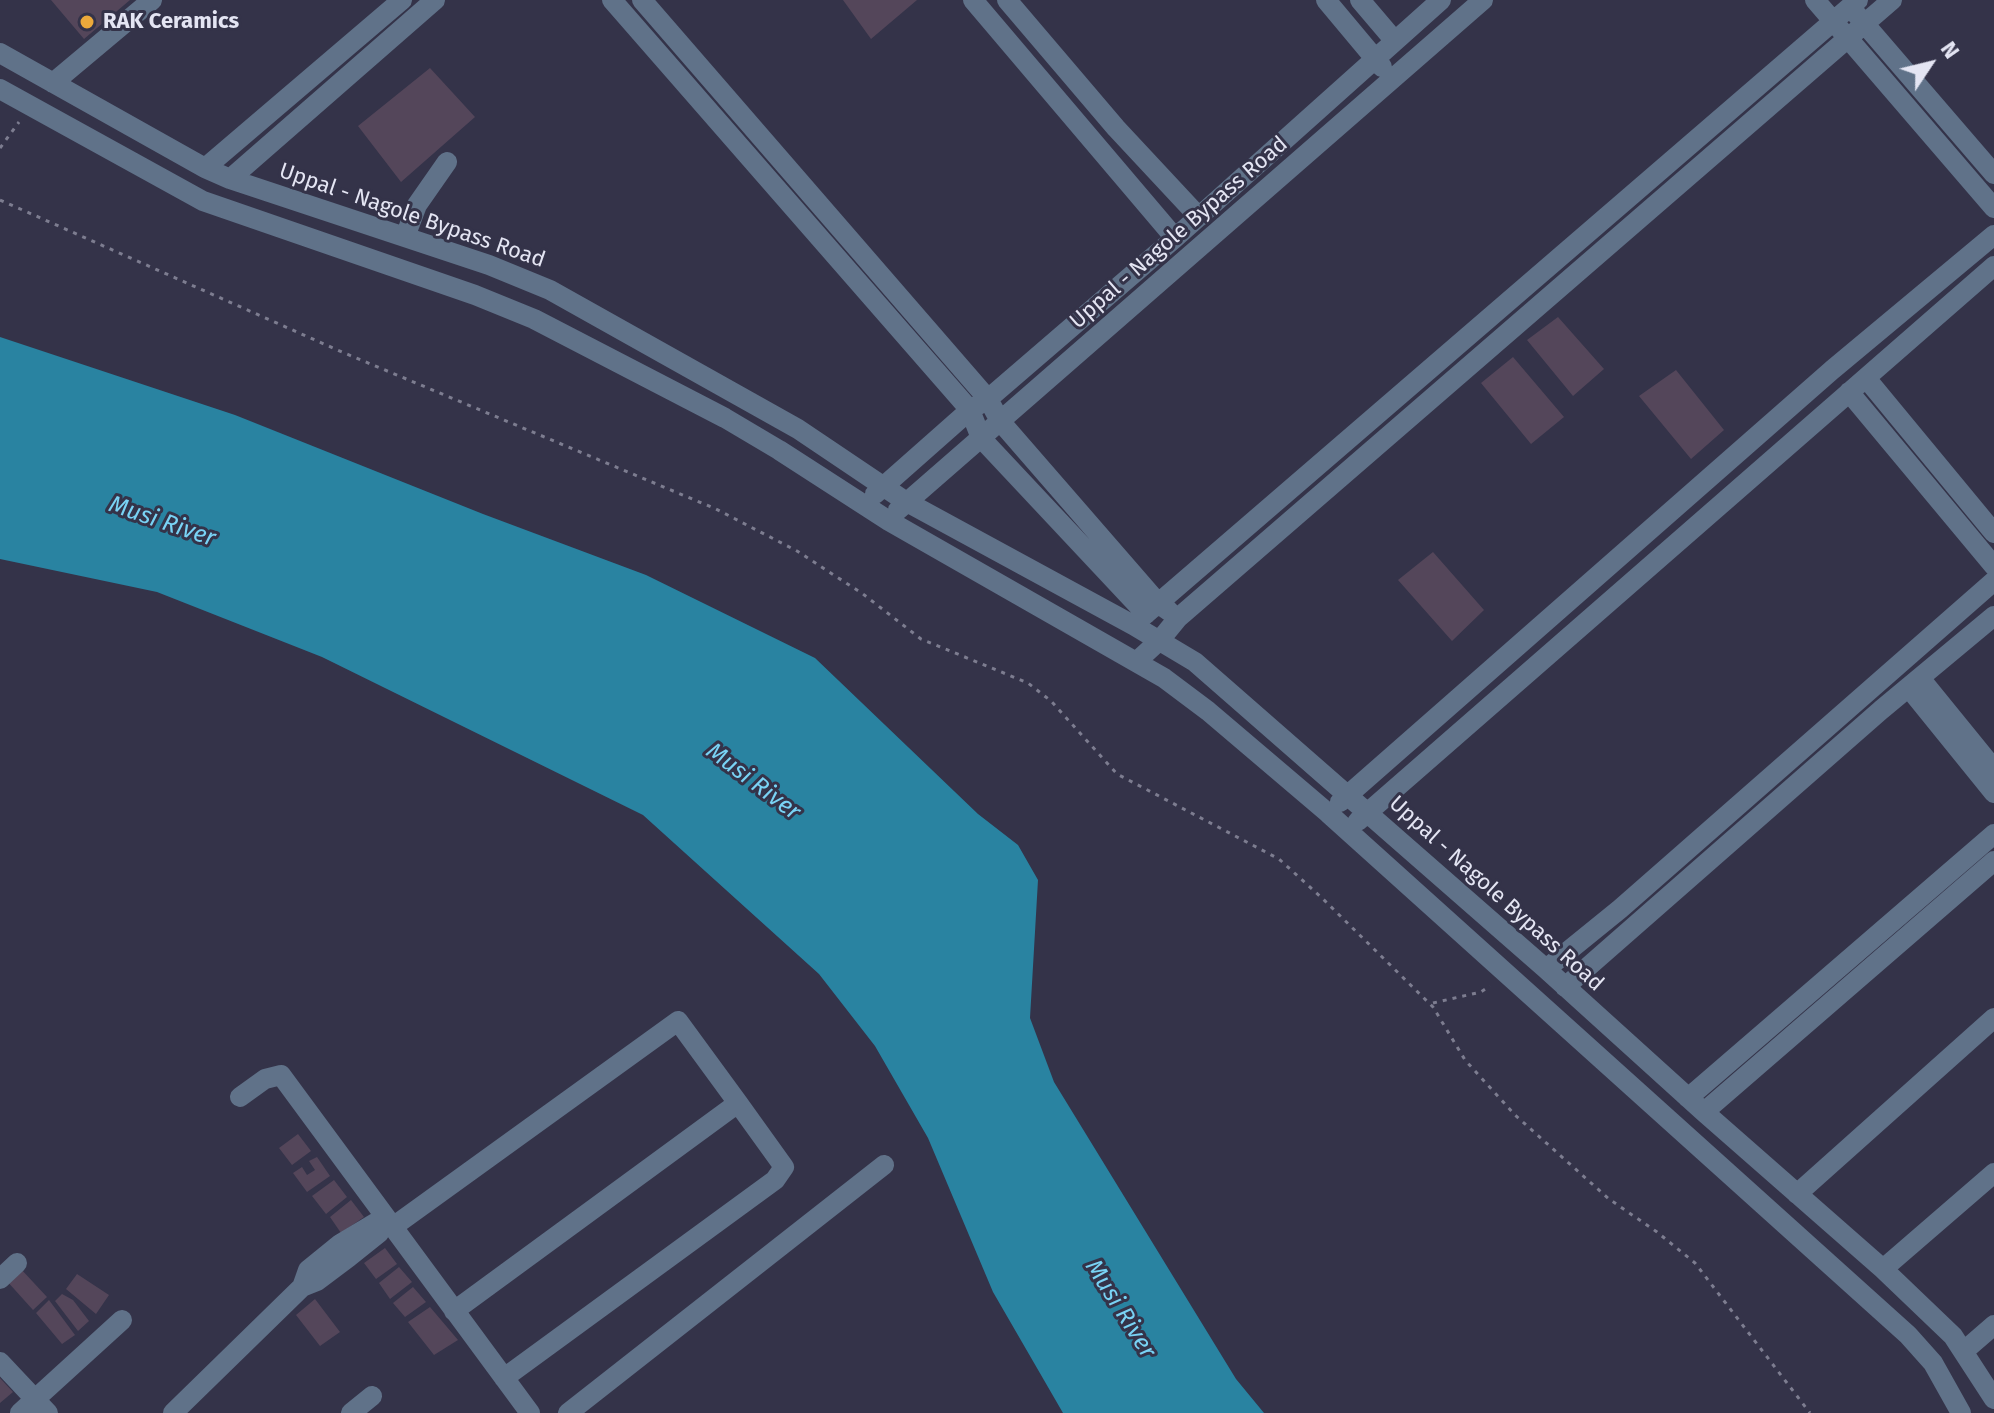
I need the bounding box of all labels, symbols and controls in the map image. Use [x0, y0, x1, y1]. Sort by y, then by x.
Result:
place label: RAK Ceramics [103, 9, 239, 35]
marker: RAK Ceramics [78, 13, 96, 31]
north arrow [1890, 24, 1970, 104]
text: N [1935, 36, 1965, 64]
street label: Uppal - Nagole Bypass Road [1065, 131, 1293, 335]
street label: Uppal - Nagole Bypass Road [275, 158, 549, 274]
water label: Musi River [105, 490, 219, 554]
water label: Musi River [700, 737, 806, 827]
street label: Uppal - Nagole Bypass Road [1383, 791, 1609, 997]
water label: Musi River [1079, 1255, 1161, 1363]

